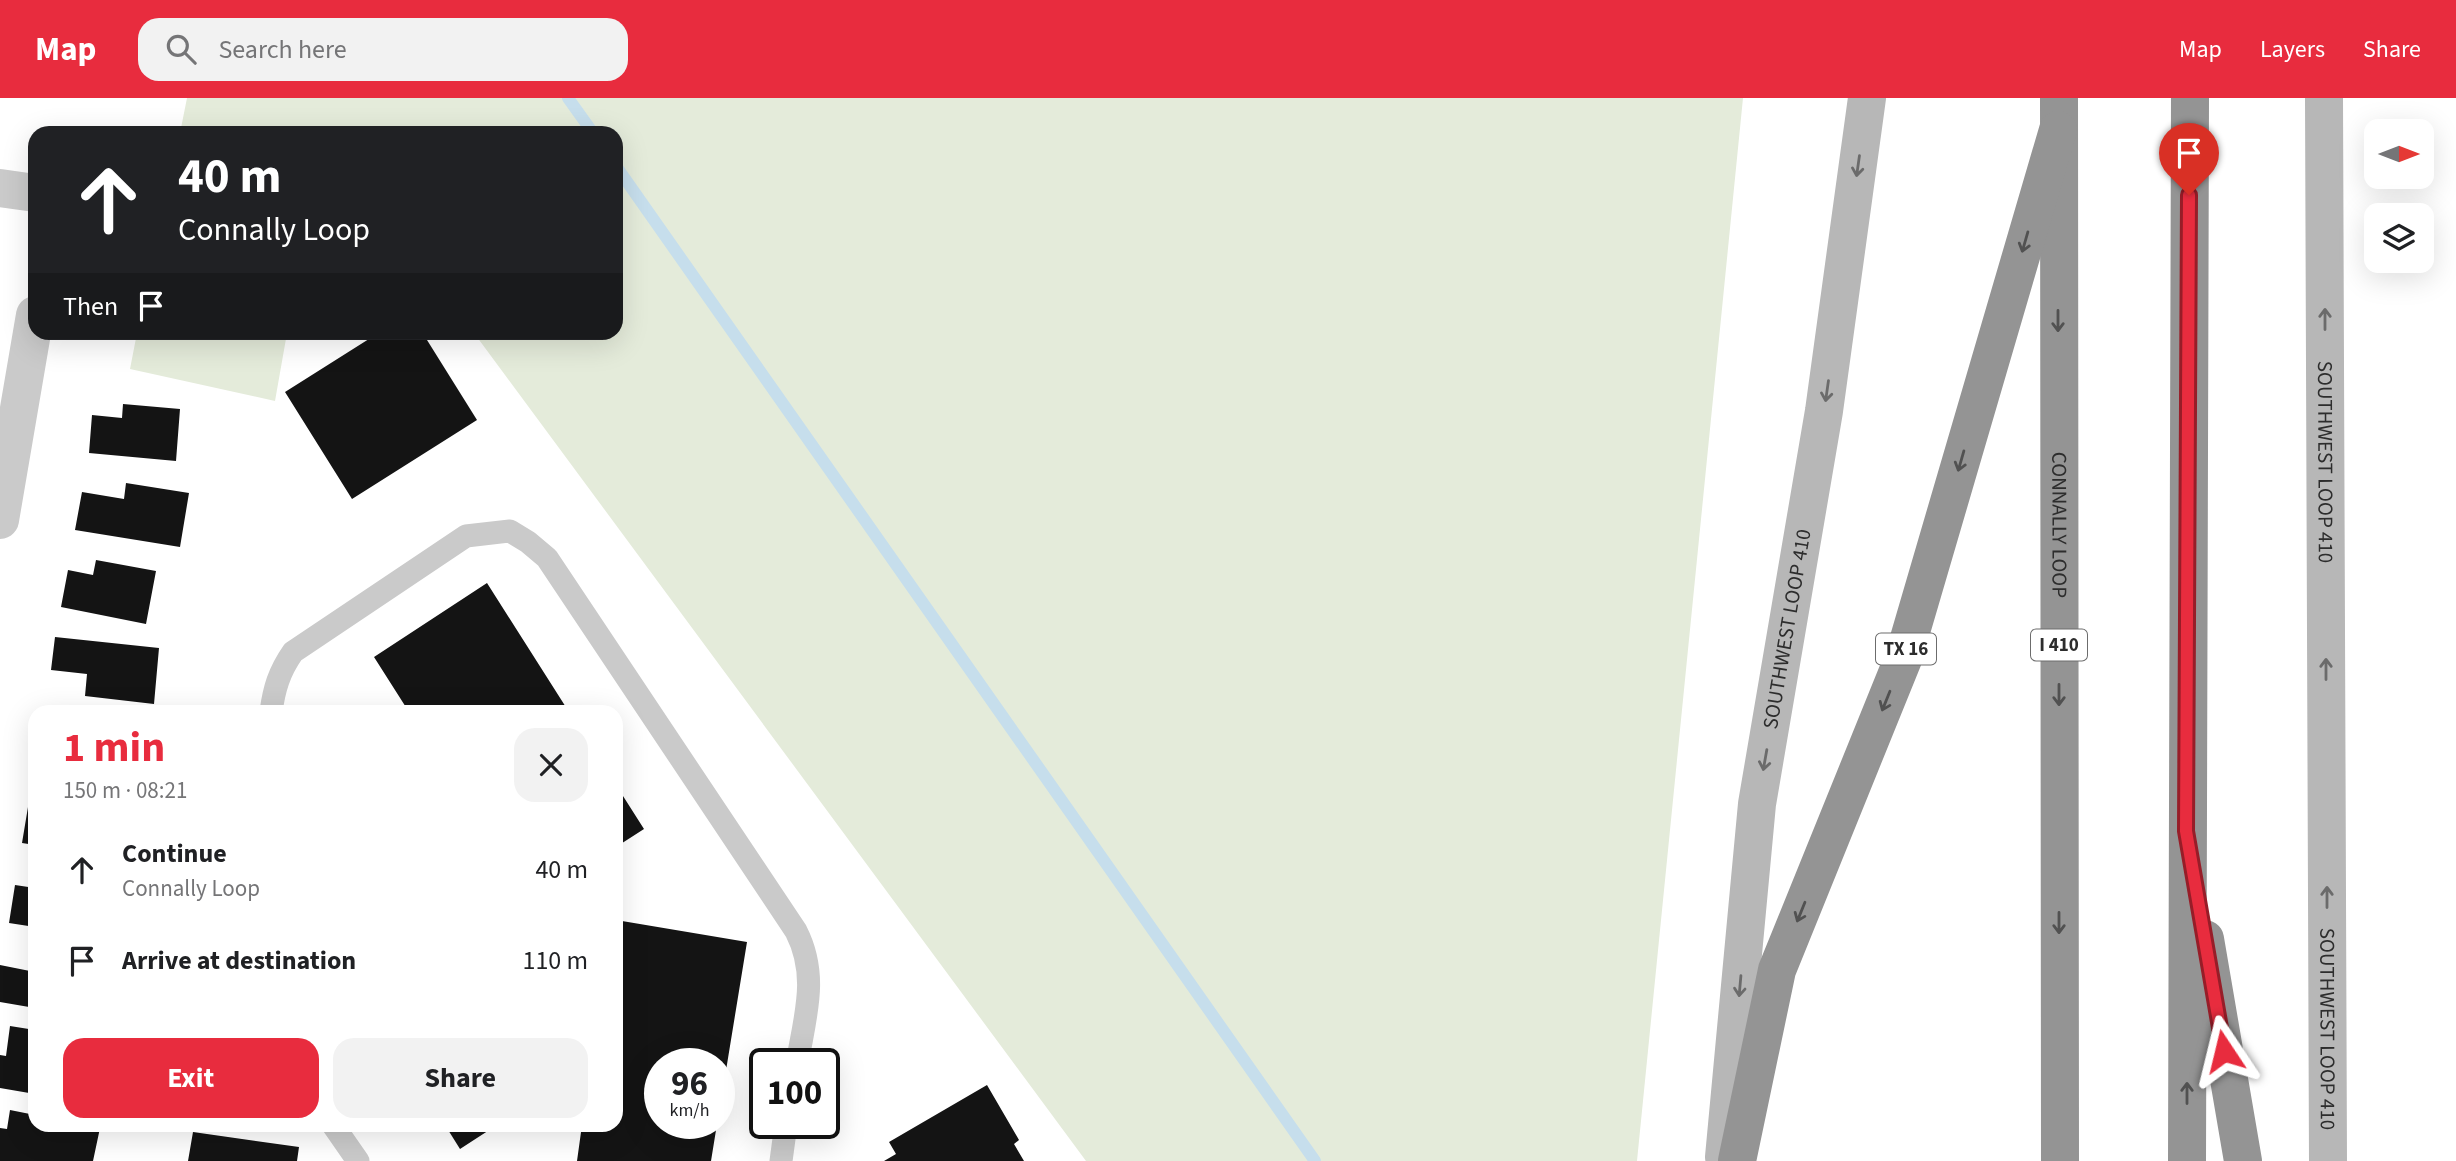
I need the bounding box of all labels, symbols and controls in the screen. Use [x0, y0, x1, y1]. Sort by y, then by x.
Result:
search box [138, 18, 628, 81]
text: Map [35, 26, 96, 73]
icon: search [162, 30, 200, 68]
text: Search here [218, 31, 347, 68]
text: Map [2179, 32, 2222, 67]
text: Layers [2260, 32, 2325, 67]
text: Share [2363, 32, 2421, 67]
north arrow [2364, 119, 2434, 189]
map controls [2364, 119, 2434, 273]
pin [2159, 123, 2219, 195]
icon: arrive [2170, 134, 2208, 172]
text: 40 m [178, 142, 282, 212]
icon: ahead [63, 154, 154, 245]
one-way arrow [1851, 154, 1864, 176]
button: layers [2364, 203, 2434, 273]
text: Connally Loop [178, 207, 370, 253]
one-way arrow [2018, 231, 2031, 253]
icon: arrive [132, 287, 170, 325]
text: Then [63, 288, 118, 325]
one-way arrow [2318, 308, 2332, 331]
one-way arrow [2052, 309, 2065, 332]
street label: SOUTHWEST LOOP 410 [2310, 361, 2341, 563]
one-way arrow [1820, 379, 1833, 402]
one-way arrow [1954, 449, 1967, 471]
street label: CONNALLY LOOP [2044, 452, 2074, 598]
street label: SOUTHWEST LOOP 410 [1755, 527, 1819, 731]
road number: I 410 [2031, 630, 2087, 660]
road number: TX 16 [1876, 634, 1936, 664]
one-way arrow [2319, 658, 2333, 681]
one-way arrow [2052, 683, 2066, 706]
one-way arrow [1879, 690, 1892, 711]
text: 1 min [63, 718, 165, 778]
button: close [514, 728, 588, 802]
one-way arrow [1758, 748, 1771, 771]
text: 150 m · 08:21 [63, 774, 187, 807]
text: Continue [122, 835, 227, 872]
icon: ahead [63, 851, 101, 889]
text: 40 m [535, 851, 588, 888]
text: Connally Loop [122, 872, 260, 905]
one-way arrow [2320, 886, 2334, 909]
one-way arrow [1793, 901, 1806, 922]
one-way arrow [2052, 911, 2066, 934]
street label: SOUTHWEST LOOP 410 [2312, 928, 2343, 1130]
icon: arrive [63, 942, 101, 980]
text: Arrive at destination [122, 942, 356, 979]
text: 110 m [522, 942, 588, 979]
one-way arrow [1733, 975, 1746, 997]
position arrow [2187, 1014, 2261, 1088]
button: Exit [63, 1038, 319, 1118]
button: Share [333, 1038, 588, 1118]
speed limit sign: 100 [749, 1048, 840, 1139]
text: 96 [671, 1059, 708, 1109]
one-way arrow [2180, 1082, 2194, 1105]
text: km/h [670, 1098, 709, 1123]

